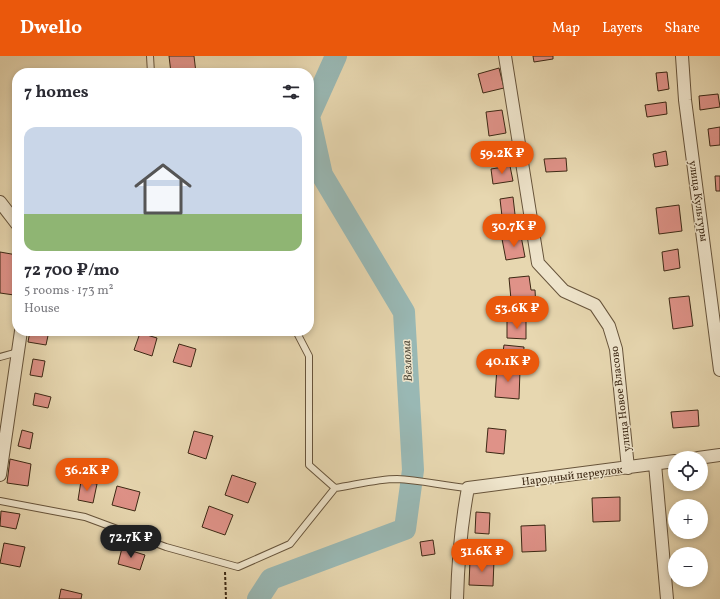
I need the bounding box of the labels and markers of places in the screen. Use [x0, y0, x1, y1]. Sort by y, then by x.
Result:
pin: 59.2K ₽ [465, 141, 539, 175]
pin: 30.7K ₽ [477, 214, 551, 248]
pin: 53.6K ₽ [480, 296, 554, 330]
pin: 40.1K ₽ [471, 349, 545, 383]
pin: 36.2K ₽ [50, 458, 124, 492]
pin: 72.7K ₽ [94, 525, 168, 559]
pin: 31.6K ₽ [445, 539, 519, 573]

